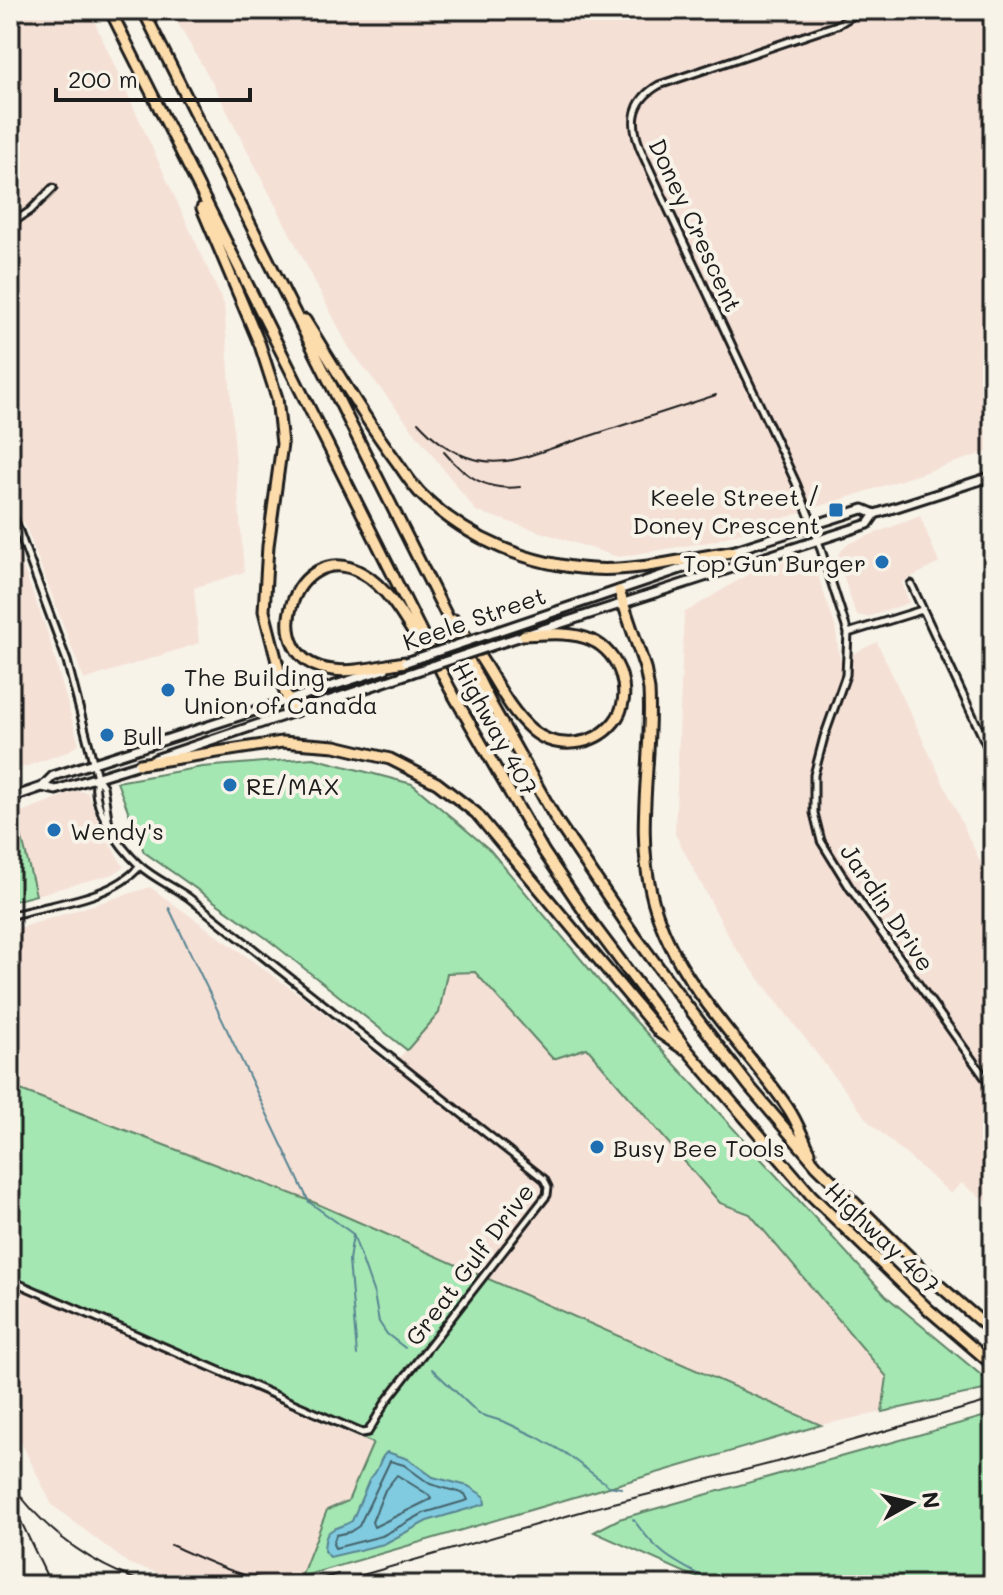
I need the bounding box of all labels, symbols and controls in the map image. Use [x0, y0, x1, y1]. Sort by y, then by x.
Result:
scale bar [56, 52, 250, 102]
text: 200 m [68, 63, 138, 94]
street label: Doney Crescent [642, 133, 750, 317]
place label: Keele Street / Doney Crescent [632, 481, 820, 540]
marker: Keele Street / Doney Crescent [827, 501, 845, 519]
place label: Top Gun Burger [683, 547, 866, 578]
marker: Top Gun Burger [873, 553, 891, 571]
street label: Keele Street [398, 579, 550, 657]
street label: Highway 407 [447, 656, 545, 800]
place label: The Building Union of Canada [184, 661, 378, 720]
marker: The Building Union of Canada [159, 681, 177, 699]
place label: Bull [123, 720, 163, 751]
marker: Bull [98, 726, 116, 744]
place label: RE/MAX [246, 770, 339, 801]
marker: RE/MAX [221, 776, 239, 794]
place label: Wendy's [70, 815, 164, 846]
marker: Wendy's [45, 821, 63, 839]
street label: Jardin Drive [834, 837, 942, 977]
place label: Busy Bee Tools [613, 1132, 785, 1163]
marker: Busy Bee Tools [588, 1138, 606, 1156]
street label: Highway 407 [819, 1174, 947, 1300]
street label: Great Gulf Drive [398, 1177, 540, 1351]
north arrow [871, 1463, 951, 1543]
text: N [916, 1490, 947, 1510]

